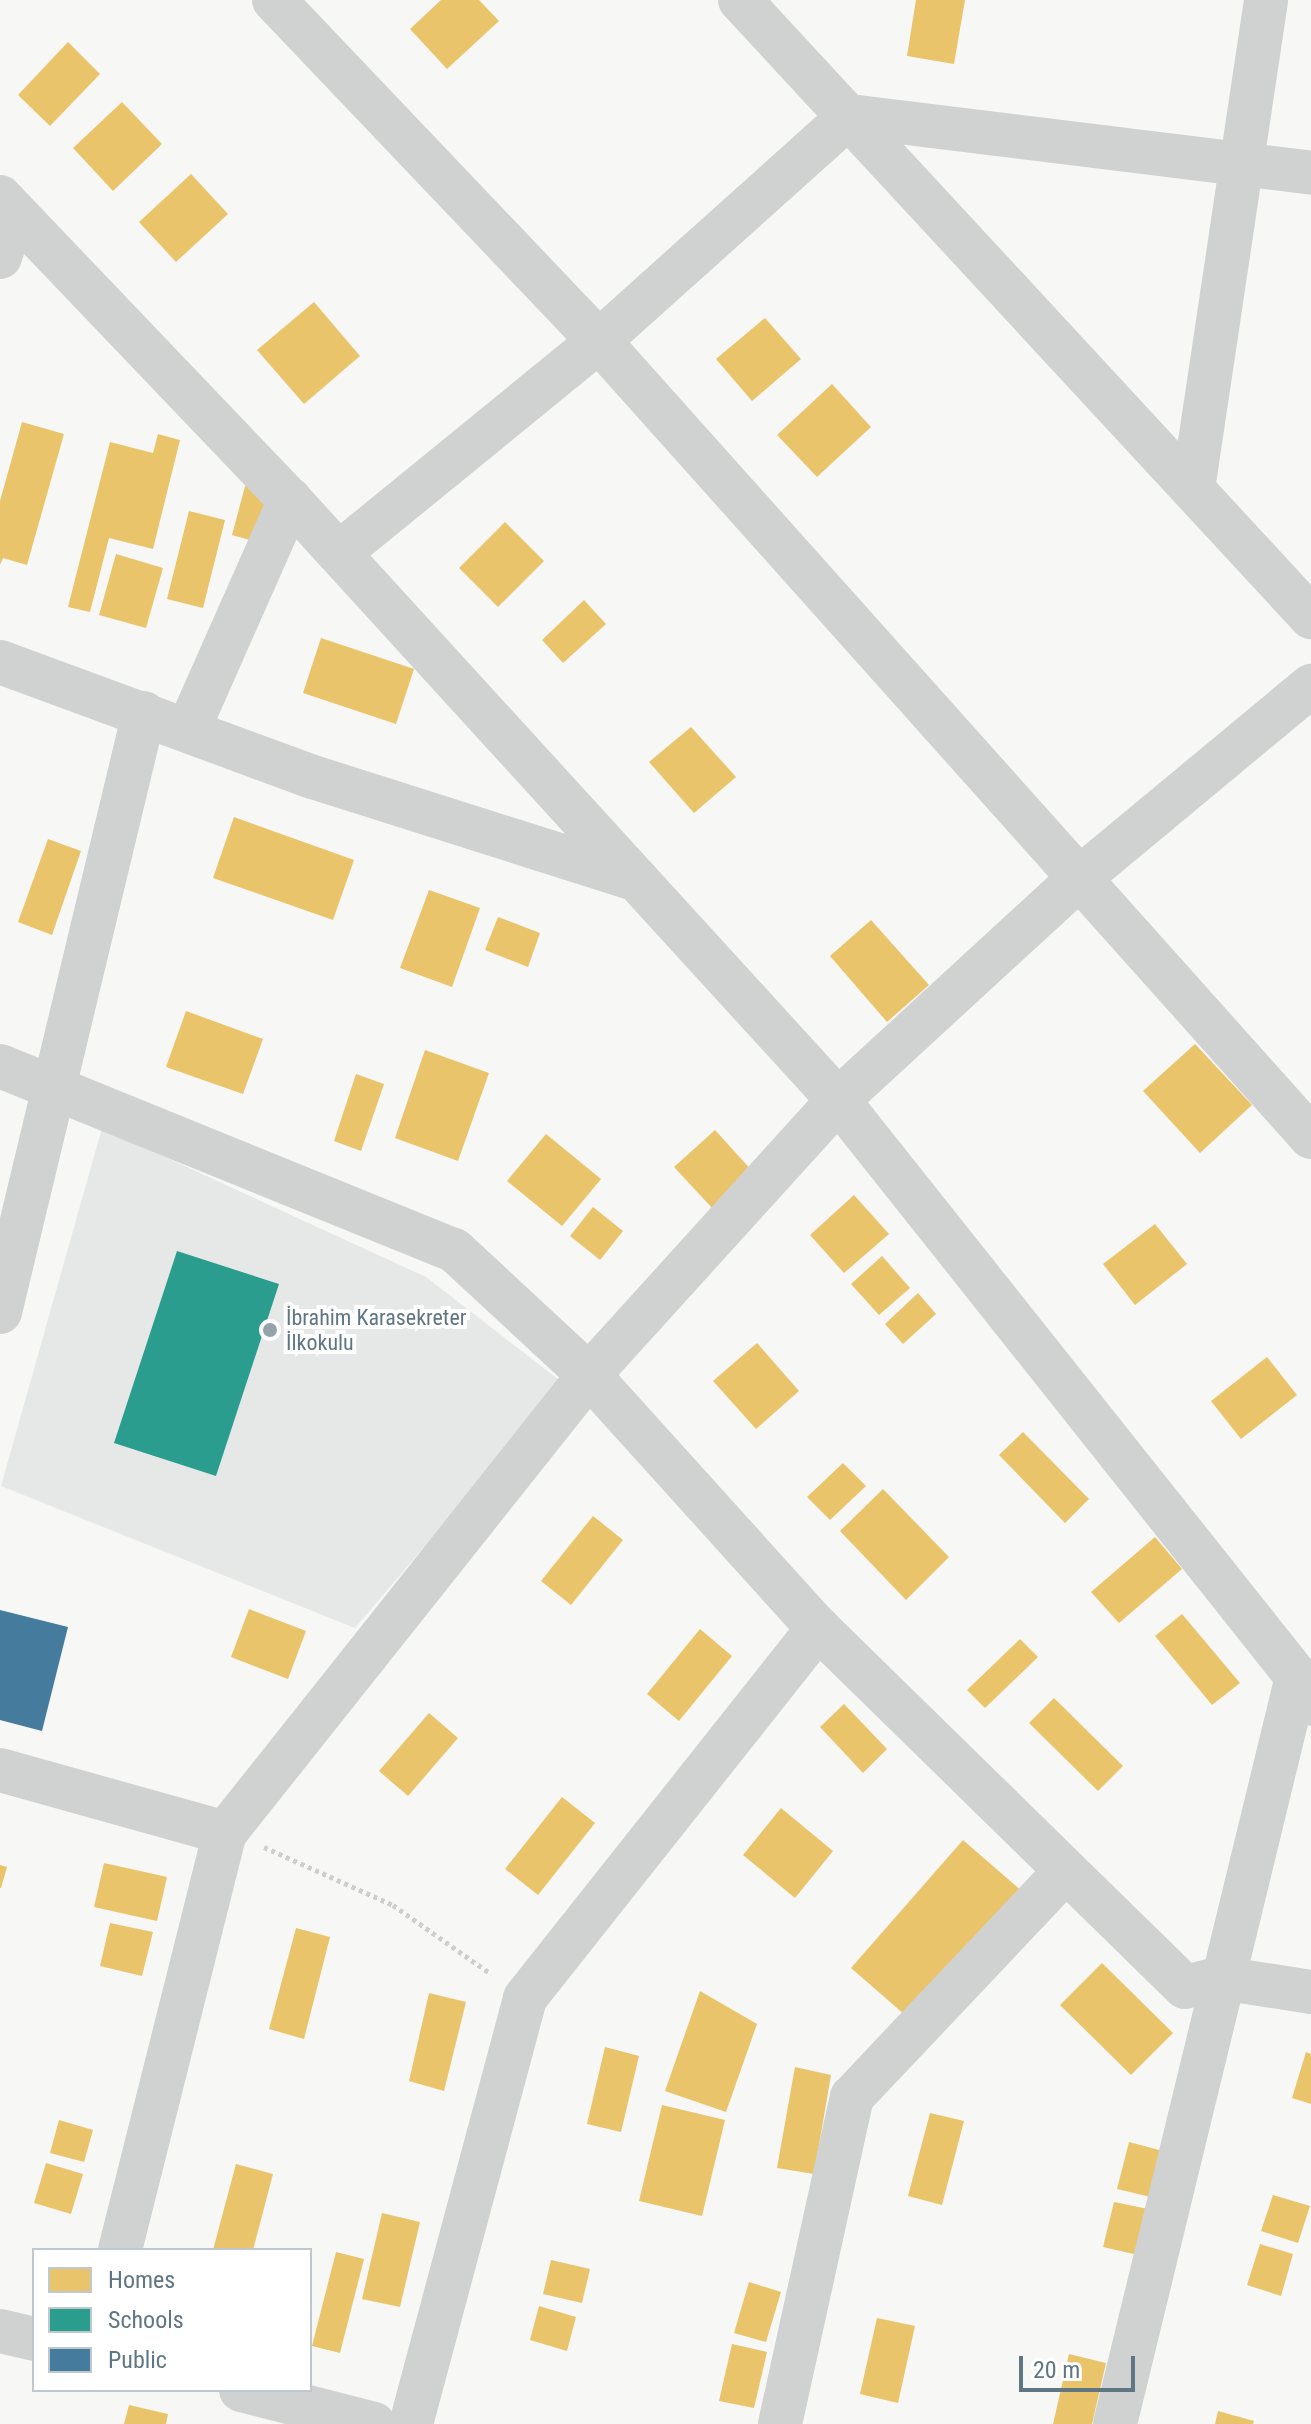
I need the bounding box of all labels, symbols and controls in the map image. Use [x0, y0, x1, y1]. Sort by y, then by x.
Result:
place label: İbrahim Karasekreter İlkokulu [286, 1304, 466, 1356]
marker: İbrahim Karasekreter İlkokulu [261, 1321, 279, 1339]
legend [32, 2248, 312, 2392]
text: Homes [108, 2266, 175, 2294]
text: Schools [108, 2306, 184, 2334]
scale bar [1023, 2340, 1139, 2390]
text: Public [108, 2346, 167, 2374]
text: 20 m [1033, 2356, 1080, 2384]

